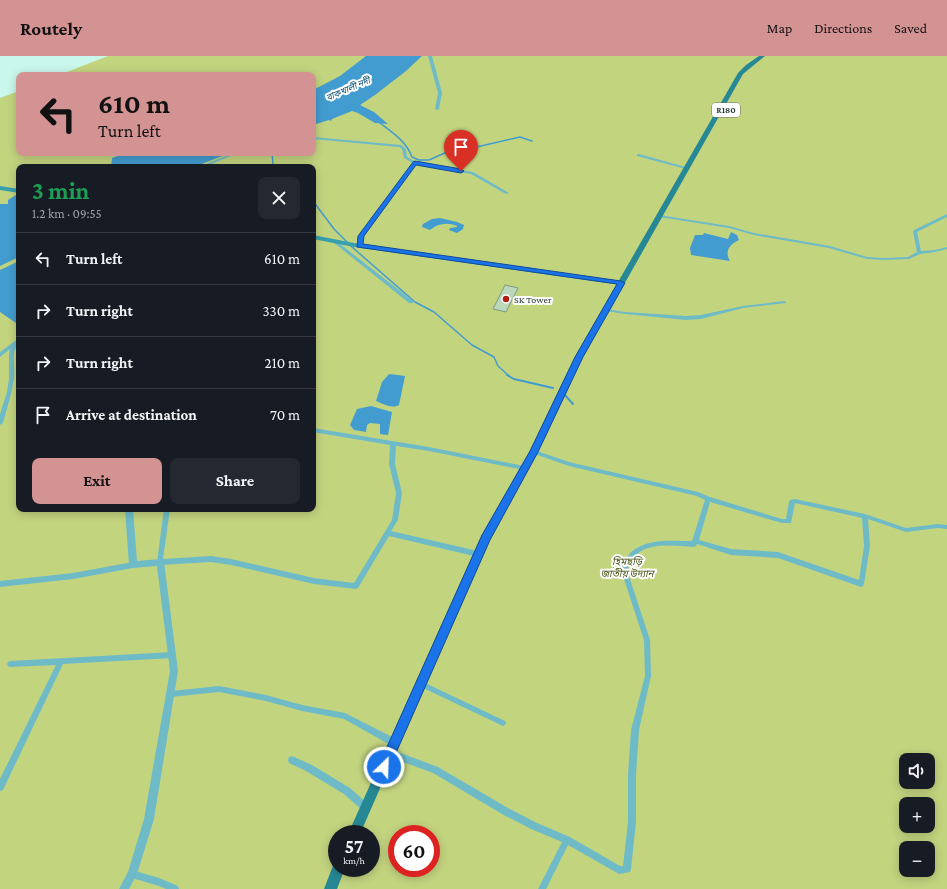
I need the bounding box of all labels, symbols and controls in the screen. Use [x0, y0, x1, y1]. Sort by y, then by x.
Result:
text: Routely [20, 18, 82, 39]
text: Map [767, 20, 792, 36]
text: Directions [814, 20, 872, 36]
text: Saved [894, 20, 927, 36]
water label: বাকখালী নদী [324, 74, 373, 103]
icon: left [32, 88, 84, 140]
text: 610 m [98, 88, 170, 119]
road number: R180 [712, 103, 740, 117]
text: Turn left [98, 121, 161, 141]
pin [444, 130, 478, 171]
icon: arrive [450, 136, 472, 158]
text: 3 min [32, 177, 89, 204]
button: close [258, 177, 300, 219]
text: 1.2 km · 09:55 [32, 206, 102, 221]
icon: left [32, 248, 54, 270]
text: Turn left [66, 251, 122, 267]
text: 610 m [264, 251, 300, 267]
marker: SK Tower [501, 294, 511, 304]
place label: SK Tower [514, 294, 552, 305]
icon: right [32, 300, 54, 322]
text: Turn right [66, 303, 133, 319]
text: 330 m [262, 303, 300, 319]
icon: right [32, 352, 54, 374]
text: Turn right [66, 355, 133, 371]
text: 210 m [265, 355, 300, 371]
icon: arrive [32, 404, 54, 426]
text: Arrive at destination [66, 407, 197, 423]
text: 70 m [270, 407, 300, 423]
button: Exit [32, 458, 162, 504]
button: Share [170, 458, 300, 504]
park label: হিমছড়ি জাতীয় উদ্যান [600, 556, 656, 579]
position arrow [363, 746, 405, 788]
map controls [899, 753, 935, 877]
button: sound [899, 753, 935, 789]
button: + [899, 797, 935, 833]
speed limit sign: 60 [388, 825, 440, 877]
text: 57 [345, 835, 364, 857]
button: − [899, 841, 935, 877]
text: km/h [343, 855, 365, 866]

